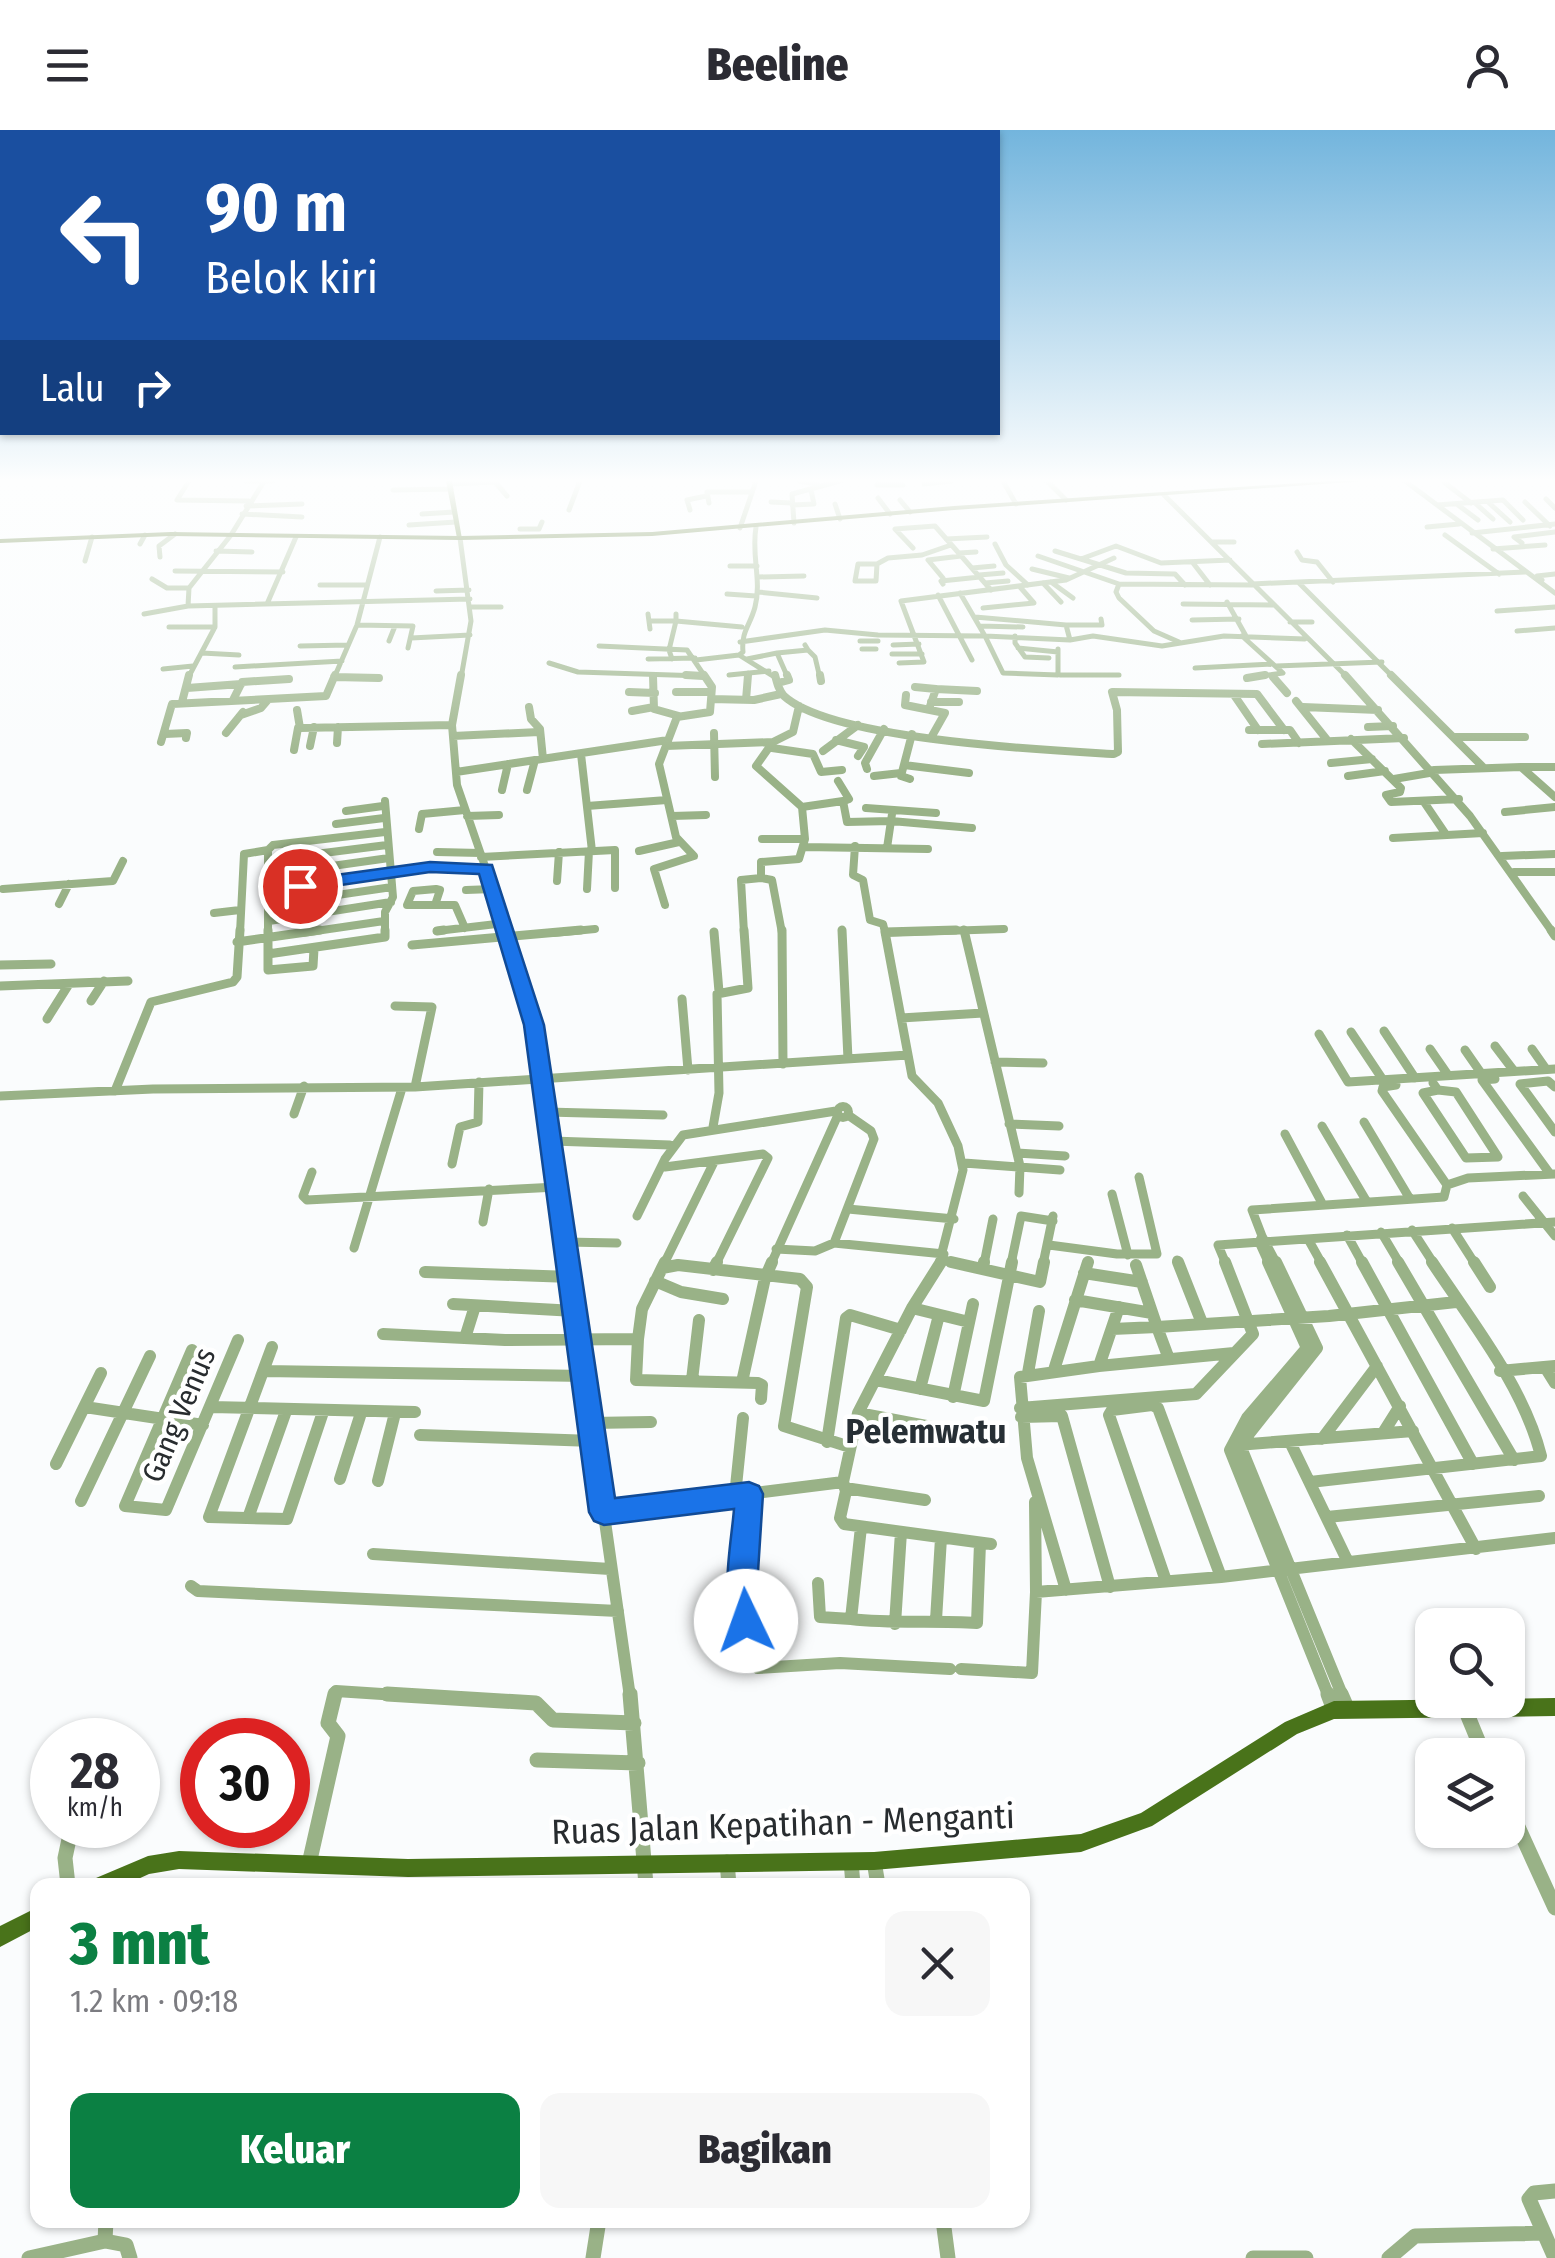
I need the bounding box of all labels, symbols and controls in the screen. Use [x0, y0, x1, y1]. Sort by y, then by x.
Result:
icon: menu [40, 38, 95, 93]
text: Beeline [707, 38, 848, 92]
icon: person [1460, 38, 1515, 93]
text: 90 m [205, 166, 347, 250]
icon: left [40, 170, 170, 300]
text: Belok kiri [205, 251, 378, 305]
icon: right [125, 360, 180, 415]
text: Lalu [40, 365, 105, 411]
pin [258, 844, 343, 929]
icon: arrive [273, 859, 328, 914]
street label: Gang Venus [135, 1342, 223, 1488]
district label: Pelemwatu [846, 1410, 1006, 1452]
position arrow [694, 1569, 798, 1673]
map controls [1415, 1608, 1525, 1848]
button: search [1415, 1608, 1525, 1718]
speed limit sign: 30 [180, 1718, 310, 1848]
button: layers [1415, 1738, 1525, 1848]
text: 28 [70, 1741, 120, 1801]
text: km/h [67, 1793, 123, 1823]
street label: Ruas Jalan Kepatihan - Menganti [551, 1795, 1015, 1853]
text: 3 mnt [70, 1908, 209, 1980]
button: close [885, 1911, 990, 2016]
text: 1.2 km · 09:18 [70, 1982, 238, 2020]
button: Keluar [70, 2093, 520, 2208]
button: Bagikan [540, 2093, 990, 2208]

